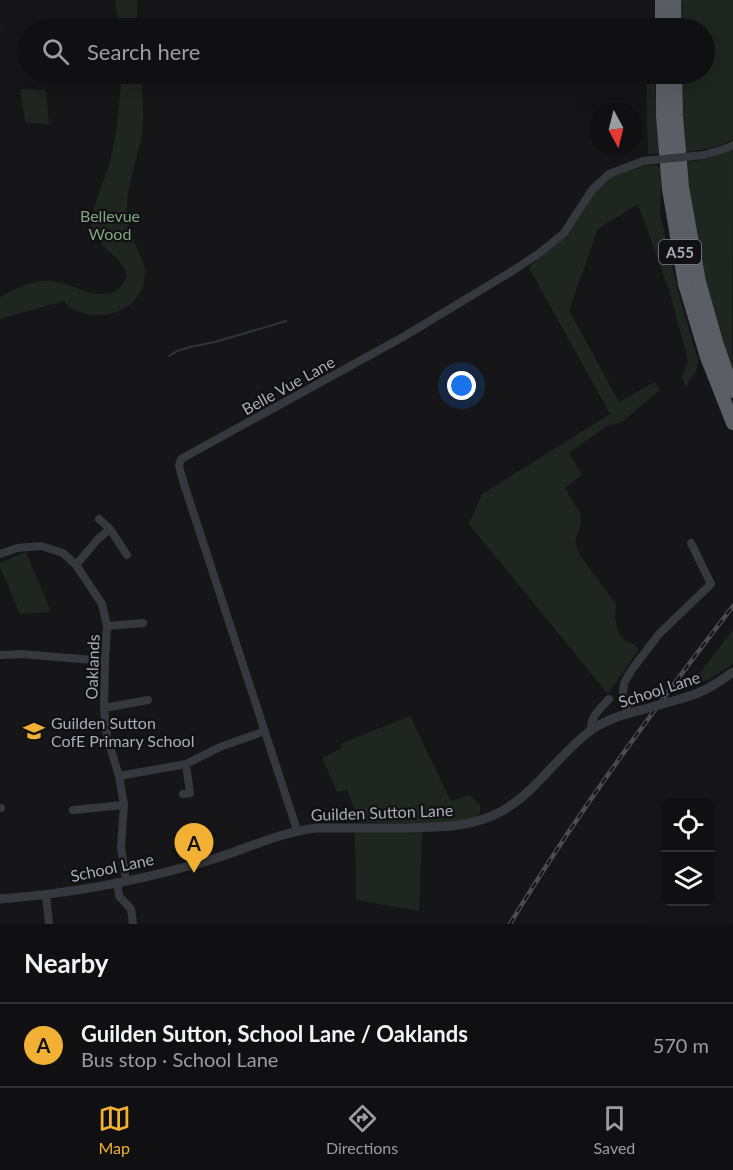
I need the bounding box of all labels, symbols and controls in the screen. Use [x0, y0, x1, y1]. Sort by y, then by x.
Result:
search box [18, 18, 715, 84]
icon: search [39, 35, 72, 68]
text: Search here [87, 38, 200, 65]
north arrow [589, 102, 643, 156]
park label: Bellevue Wood [80, 206, 140, 243]
road number: A55 [659, 240, 701, 264]
street label: Belle Vue Lane [238, 352, 338, 418]
your location [447, 371, 476, 400]
street label: Oaklands [81, 634, 103, 700]
street label: School Lane [616, 667, 702, 711]
place label: Guilden Sutton CofE Primary School [51, 713, 194, 750]
school or university icon: Guilden Sutton CofE Primary School [22, 719, 46, 743]
map controls [661, 798, 715, 906]
button: locate [661, 798, 715, 852]
street label: Guilden Sutton Lane [310, 800, 454, 824]
pin: A [174, 824, 214, 873]
street label: School Lane [69, 849, 155, 885]
button: layers [661, 852, 715, 906]
text: Nearby [24, 947, 109, 979]
text: Guilden Sutton, School Lane / Oaklands [81, 1020, 468, 1047]
text: A [37, 1033, 50, 1057]
text: 570 m [653, 1033, 709, 1057]
text: Bus stop · School Lane [81, 1047, 278, 1071]
tab: Map [98, 1102, 131, 1157]
tab: Directions [326, 1102, 398, 1157]
tab: Saved [594, 1102, 635, 1157]

